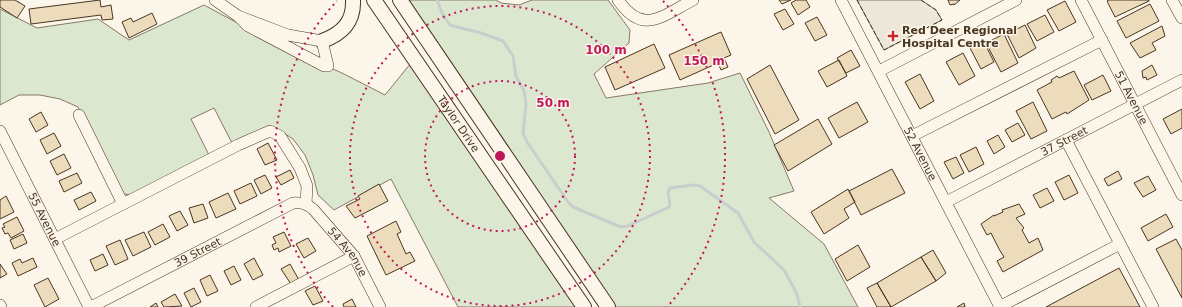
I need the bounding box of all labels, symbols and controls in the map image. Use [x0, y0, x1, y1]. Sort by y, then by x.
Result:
place label: Red Deer Regional Hospital Centre [902, 24, 1017, 50]
marker: Red Deer Regional Hospital Centre [887, 30, 899, 42]
text: 100 m [585, 43, 627, 57]
text: 150 m [683, 54, 725, 68]
street label: 51 Avenue [1112, 69, 1150, 127]
street label: Taylor Drive [434, 93, 482, 155]
text: 50 m [536, 96, 570, 110]
street label: 37 Street [1039, 124, 1091, 159]
street label: 52 Avenue [901, 125, 939, 183]
centre of rings [493, 149, 507, 163]
street label: 55 Avenue [25, 191, 63, 249]
street label: 54 Avenue [325, 225, 369, 279]
street label: 39 Street [172, 235, 224, 270]

